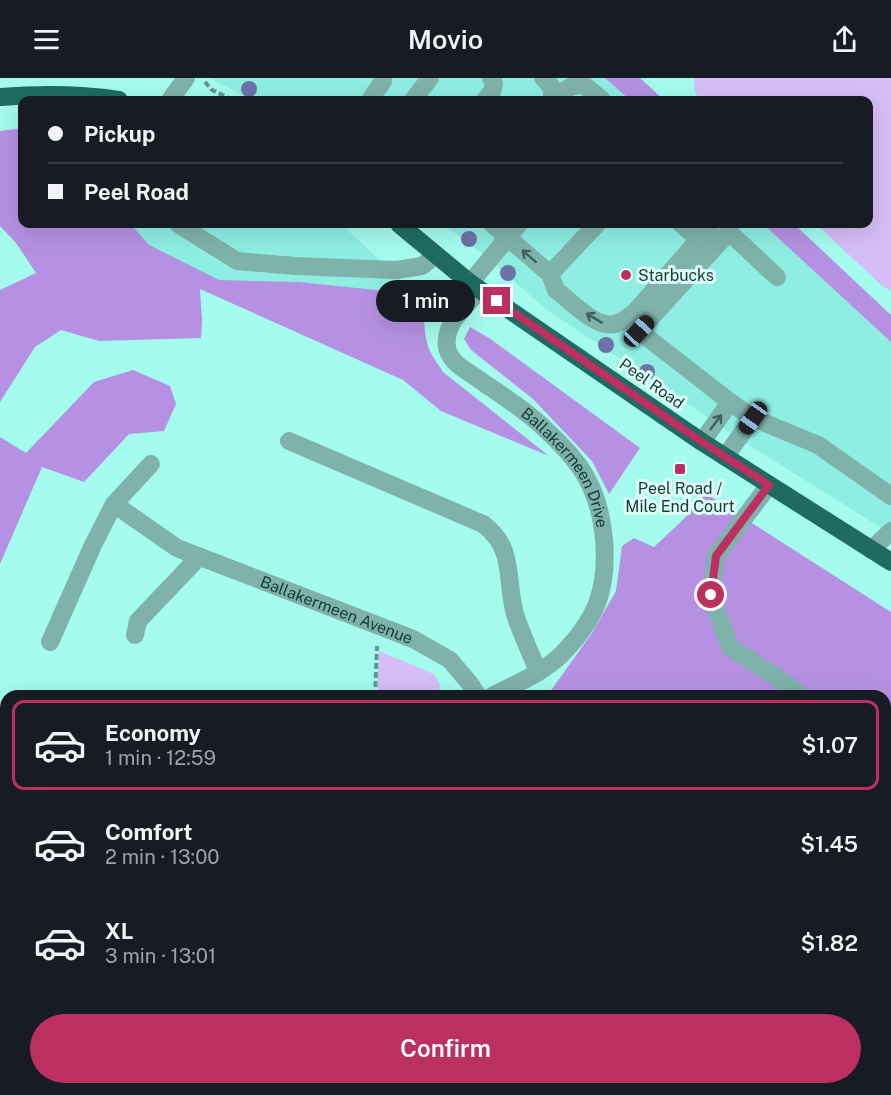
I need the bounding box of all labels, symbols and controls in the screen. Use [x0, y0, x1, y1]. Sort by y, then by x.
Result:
icon: menu [30, 23, 63, 56]
text: Movio [408, 23, 483, 55]
icon: share [828, 23, 861, 56]
text: Pickup [84, 121, 155, 147]
text: Peel Road [84, 179, 189, 205]
one-way arrow [521, 249, 536, 263]
place label: Starbucks [638, 266, 714, 285]
marker: Starbucks [619, 268, 633, 282]
callout: 1 min [377, 280, 476, 322]
route end [483, 287, 510, 314]
text: 1 min [402, 289, 449, 313]
one-way arrow [586, 311, 603, 323]
car [620, 312, 658, 350]
street label: Peel Road [616, 354, 688, 413]
car [735, 398, 771, 438]
street label: Ballakermeen Drive [517, 403, 611, 529]
one-way arrow [709, 414, 722, 430]
marker: Peel Road / Mile End Court [673, 462, 687, 476]
place label: Peel Road / Mile End Court [625, 479, 735, 516]
street label: Ballakermeen Avenue [258, 572, 415, 648]
route start [697, 581, 724, 608]
icon: car [33, 718, 87, 772]
text: Economy [105, 720, 201, 746]
text: $1.07 [802, 732, 858, 758]
text: 1 min · 12:59 [105, 746, 216, 770]
icon: car [33, 817, 87, 871]
text: Comfort [105, 819, 192, 845]
text: $1.45 [800, 831, 858, 857]
text: 2 min · 13:00 [105, 845, 219, 869]
icon: car [33, 916, 87, 970]
text: XL [105, 918, 133, 944]
text: $1.82 [800, 930, 858, 956]
text: 3 min · 13:01 [105, 944, 216, 968]
button: Confirm [30, 1014, 861, 1083]

